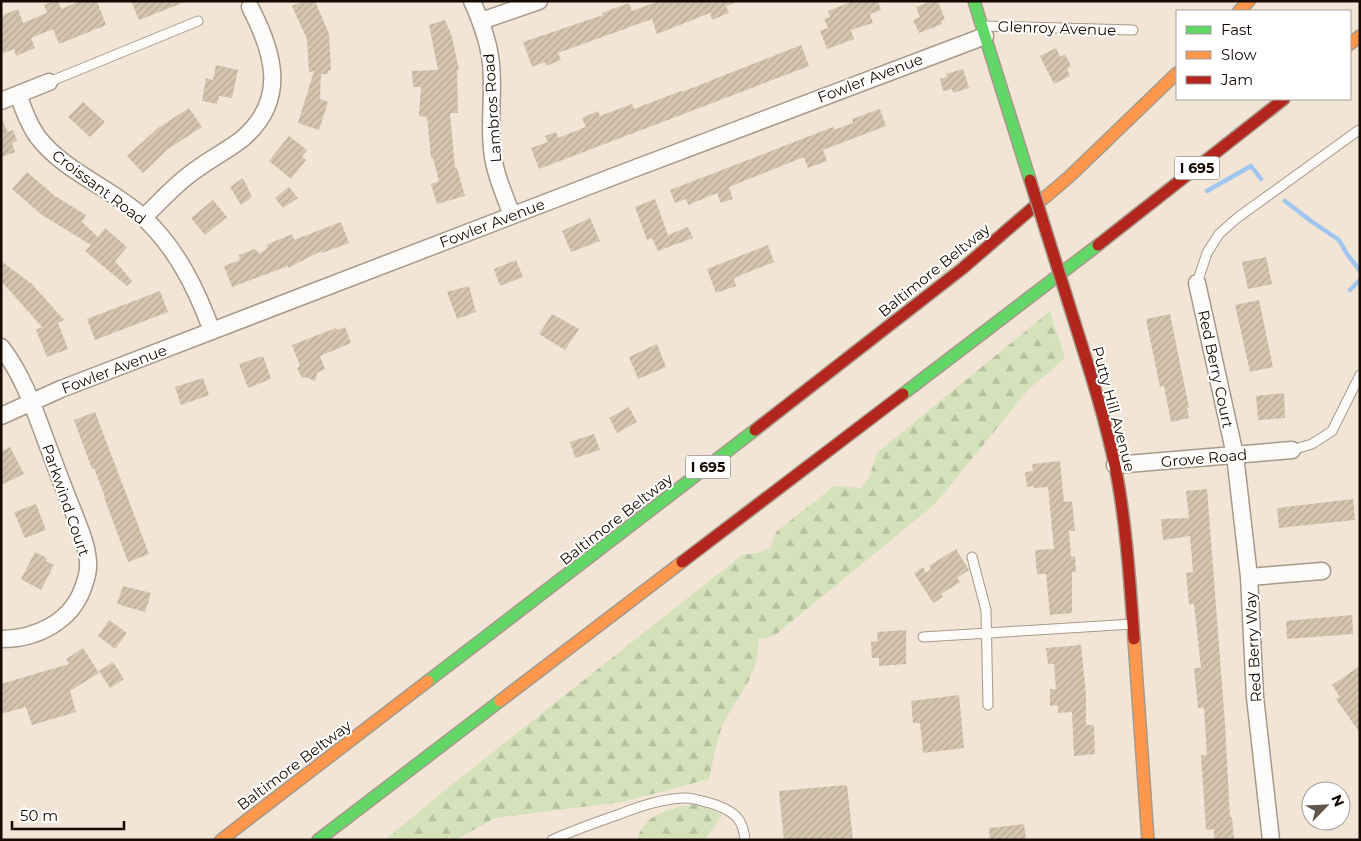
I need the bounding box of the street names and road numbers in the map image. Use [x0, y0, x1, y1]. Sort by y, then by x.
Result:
street label: Glenroy Avenue [997, 16, 1117, 40]
street label: Fowler Avenue [815, 49, 925, 107]
street label: Lambros Road [479, 53, 505, 163]
street label: Croissant Road [48, 145, 150, 229]
road number: I 695 [1174, 156, 1220, 180]
street label: Fowler Avenue [437, 194, 547, 252]
street label: Baltimore Beltway [874, 219, 994, 321]
street label: Red Berry Court [1194, 308, 1238, 430]
street label: Fowler Avenue [59, 340, 169, 398]
street label: Putty Hill Avenue [1088, 344, 1140, 474]
street label: Parkwind Court [38, 441, 94, 559]
street label: Grove Road [1160, 445, 1248, 471]
road number: I 695 [686, 456, 730, 478]
street label: Baltimore Beltway [556, 468, 677, 569]
street label: Red Berry Way [1241, 590, 1265, 703]
street label: Baltimore Beltway [233, 715, 356, 814]

